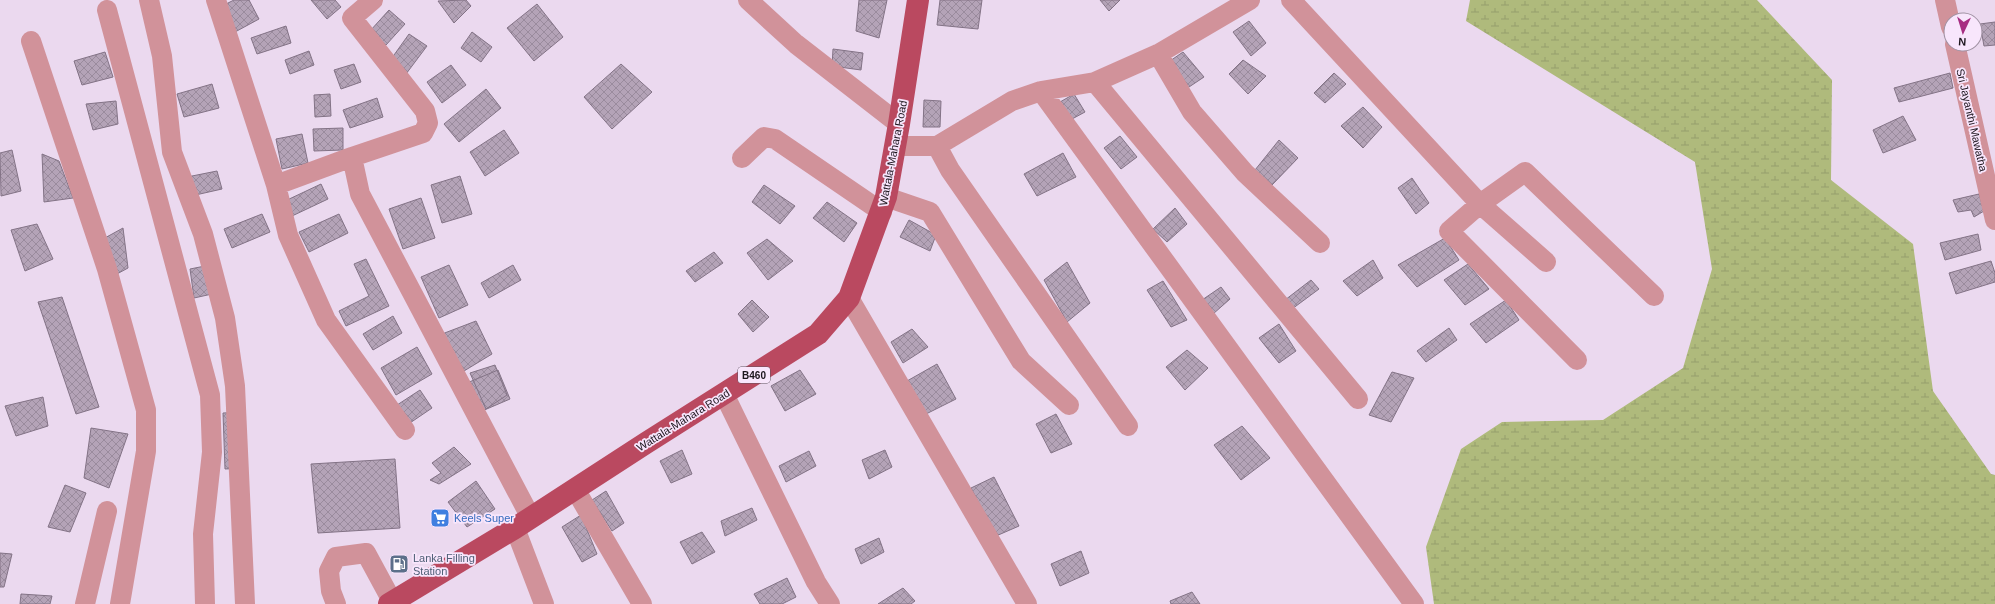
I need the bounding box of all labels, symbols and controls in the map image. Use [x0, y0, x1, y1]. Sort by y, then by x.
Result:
north arrow [1943, 12, 1983, 52]
text: N [1958, 36, 1967, 48]
street label: Sri Jayanthi Mawatha [1954, 67, 1990, 173]
street label: Wattala-Mahara Road [877, 99, 909, 207]
road number: B460 [738, 367, 770, 383]
street label: Wattala-Mahara Road [634, 387, 732, 453]
supermarket icon: Keels Super [429, 507, 451, 529]
place label: Keels Super [454, 512, 514, 524]
place label: Lanka Filling Station [413, 552, 475, 577]
fuel station icon: Lanka Filling Station [388, 553, 410, 575]

